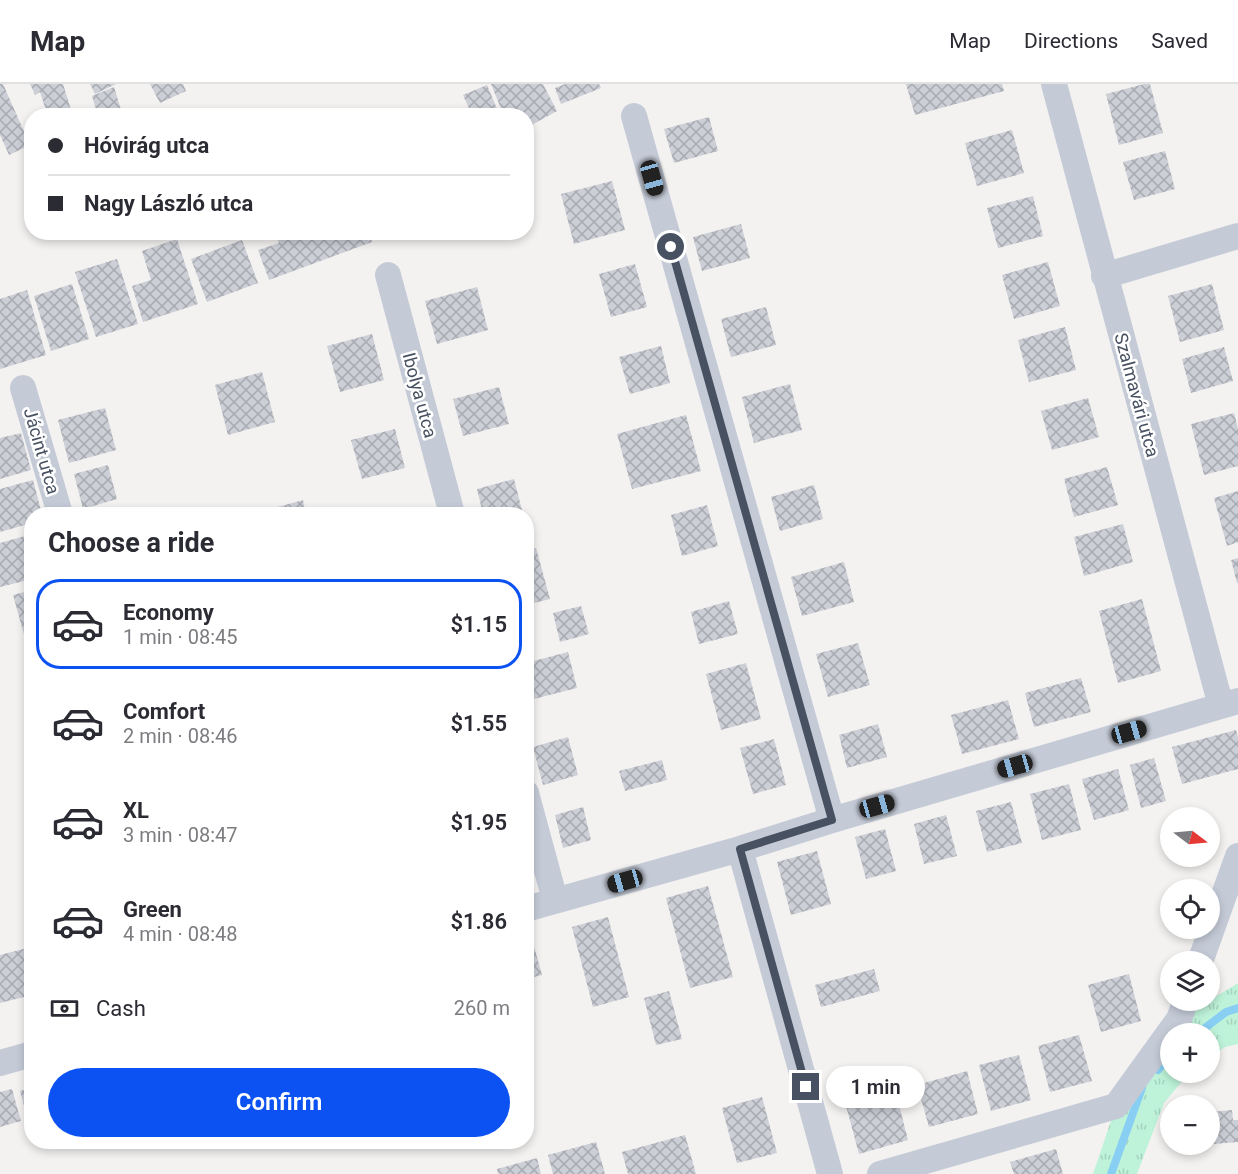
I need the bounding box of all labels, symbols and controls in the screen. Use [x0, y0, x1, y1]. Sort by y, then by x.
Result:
text: Map [30, 25, 85, 58]
text: Map [949, 29, 991, 53]
text: Directions [1024, 29, 1118, 53]
text: Saved [1151, 29, 1208, 53]
text: Hóvirág utca [84, 133, 209, 158]
car [638, 158, 666, 198]
text: Nagy László utca [84, 191, 253, 216]
route start [657, 233, 684, 260]
street label: Szalmavári utca [1110, 331, 1164, 459]
street label: Ibolya utca [399, 350, 441, 440]
street label: Jácint utca [20, 405, 64, 497]
text: Choose a ride [48, 527, 214, 559]
icon: car [51, 597, 105, 651]
text: Economy [123, 600, 214, 625]
text: $1.15 [450, 612, 507, 637]
text: 1 min · 08:45 [123, 625, 238, 649]
icon: car [51, 696, 105, 750]
text: Comfort [123, 699, 205, 724]
text: $1.55 [450, 711, 507, 736]
car [1109, 718, 1149, 746]
text: 2 min · 08:46 [123, 724, 238, 748]
car [995, 752, 1035, 780]
car [857, 792, 897, 820]
icon: car [51, 795, 105, 849]
text: XL [123, 798, 149, 823]
north arrow [1160, 807, 1220, 867]
map controls [1160, 807, 1220, 1155]
text: $1.95 [450, 810, 507, 835]
text: 3 min · 08:47 [123, 823, 238, 847]
car [605, 867, 645, 895]
button: locate [1160, 879, 1220, 939]
icon: car [51, 894, 105, 948]
text: Green [123, 897, 182, 922]
text: $1.86 [450, 909, 507, 934]
text: 4 min · 08:48 [123, 922, 238, 946]
button: layers [1160, 951, 1220, 1011]
icon: cash [48, 992, 81, 1025]
text: Cash [96, 996, 146, 1021]
text: 260 m [454, 996, 510, 1020]
button: + [1160, 1023, 1220, 1083]
callout: 1 min [827, 1066, 926, 1108]
button: Confirm [48, 1068, 510, 1137]
route end [792, 1073, 819, 1100]
text: 1 min [850, 1075, 901, 1099]
button: − [1160, 1095, 1220, 1155]

